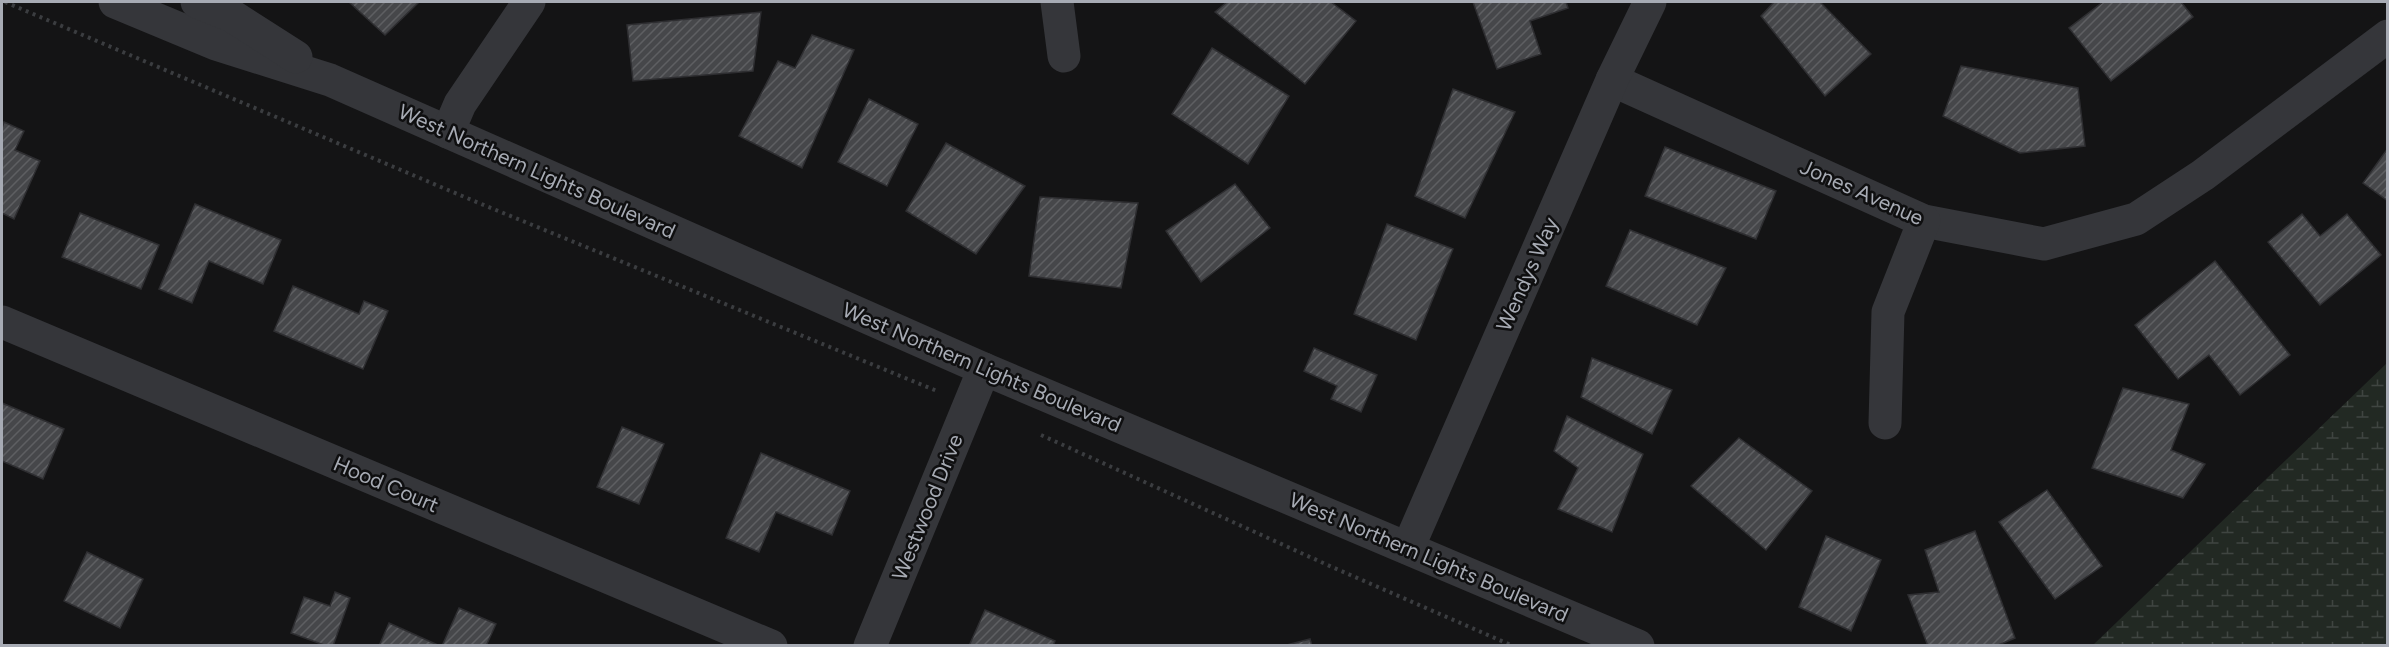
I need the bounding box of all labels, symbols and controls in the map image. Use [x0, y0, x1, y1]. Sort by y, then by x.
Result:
street label: West Northern Lights Boulevard [395, 98, 679, 244]
street label: Jones Avenue [1797, 154, 1927, 230]
street label: Wendys Way [1491, 213, 1563, 335]
street label: West Northern Lights Boulevard [839, 297, 1125, 437]
street label: Westwood Drive [886, 430, 968, 584]
street label: Hood Court [330, 451, 442, 517]
street label: West Northern Lights Boulevard [1286, 487, 1572, 627]

